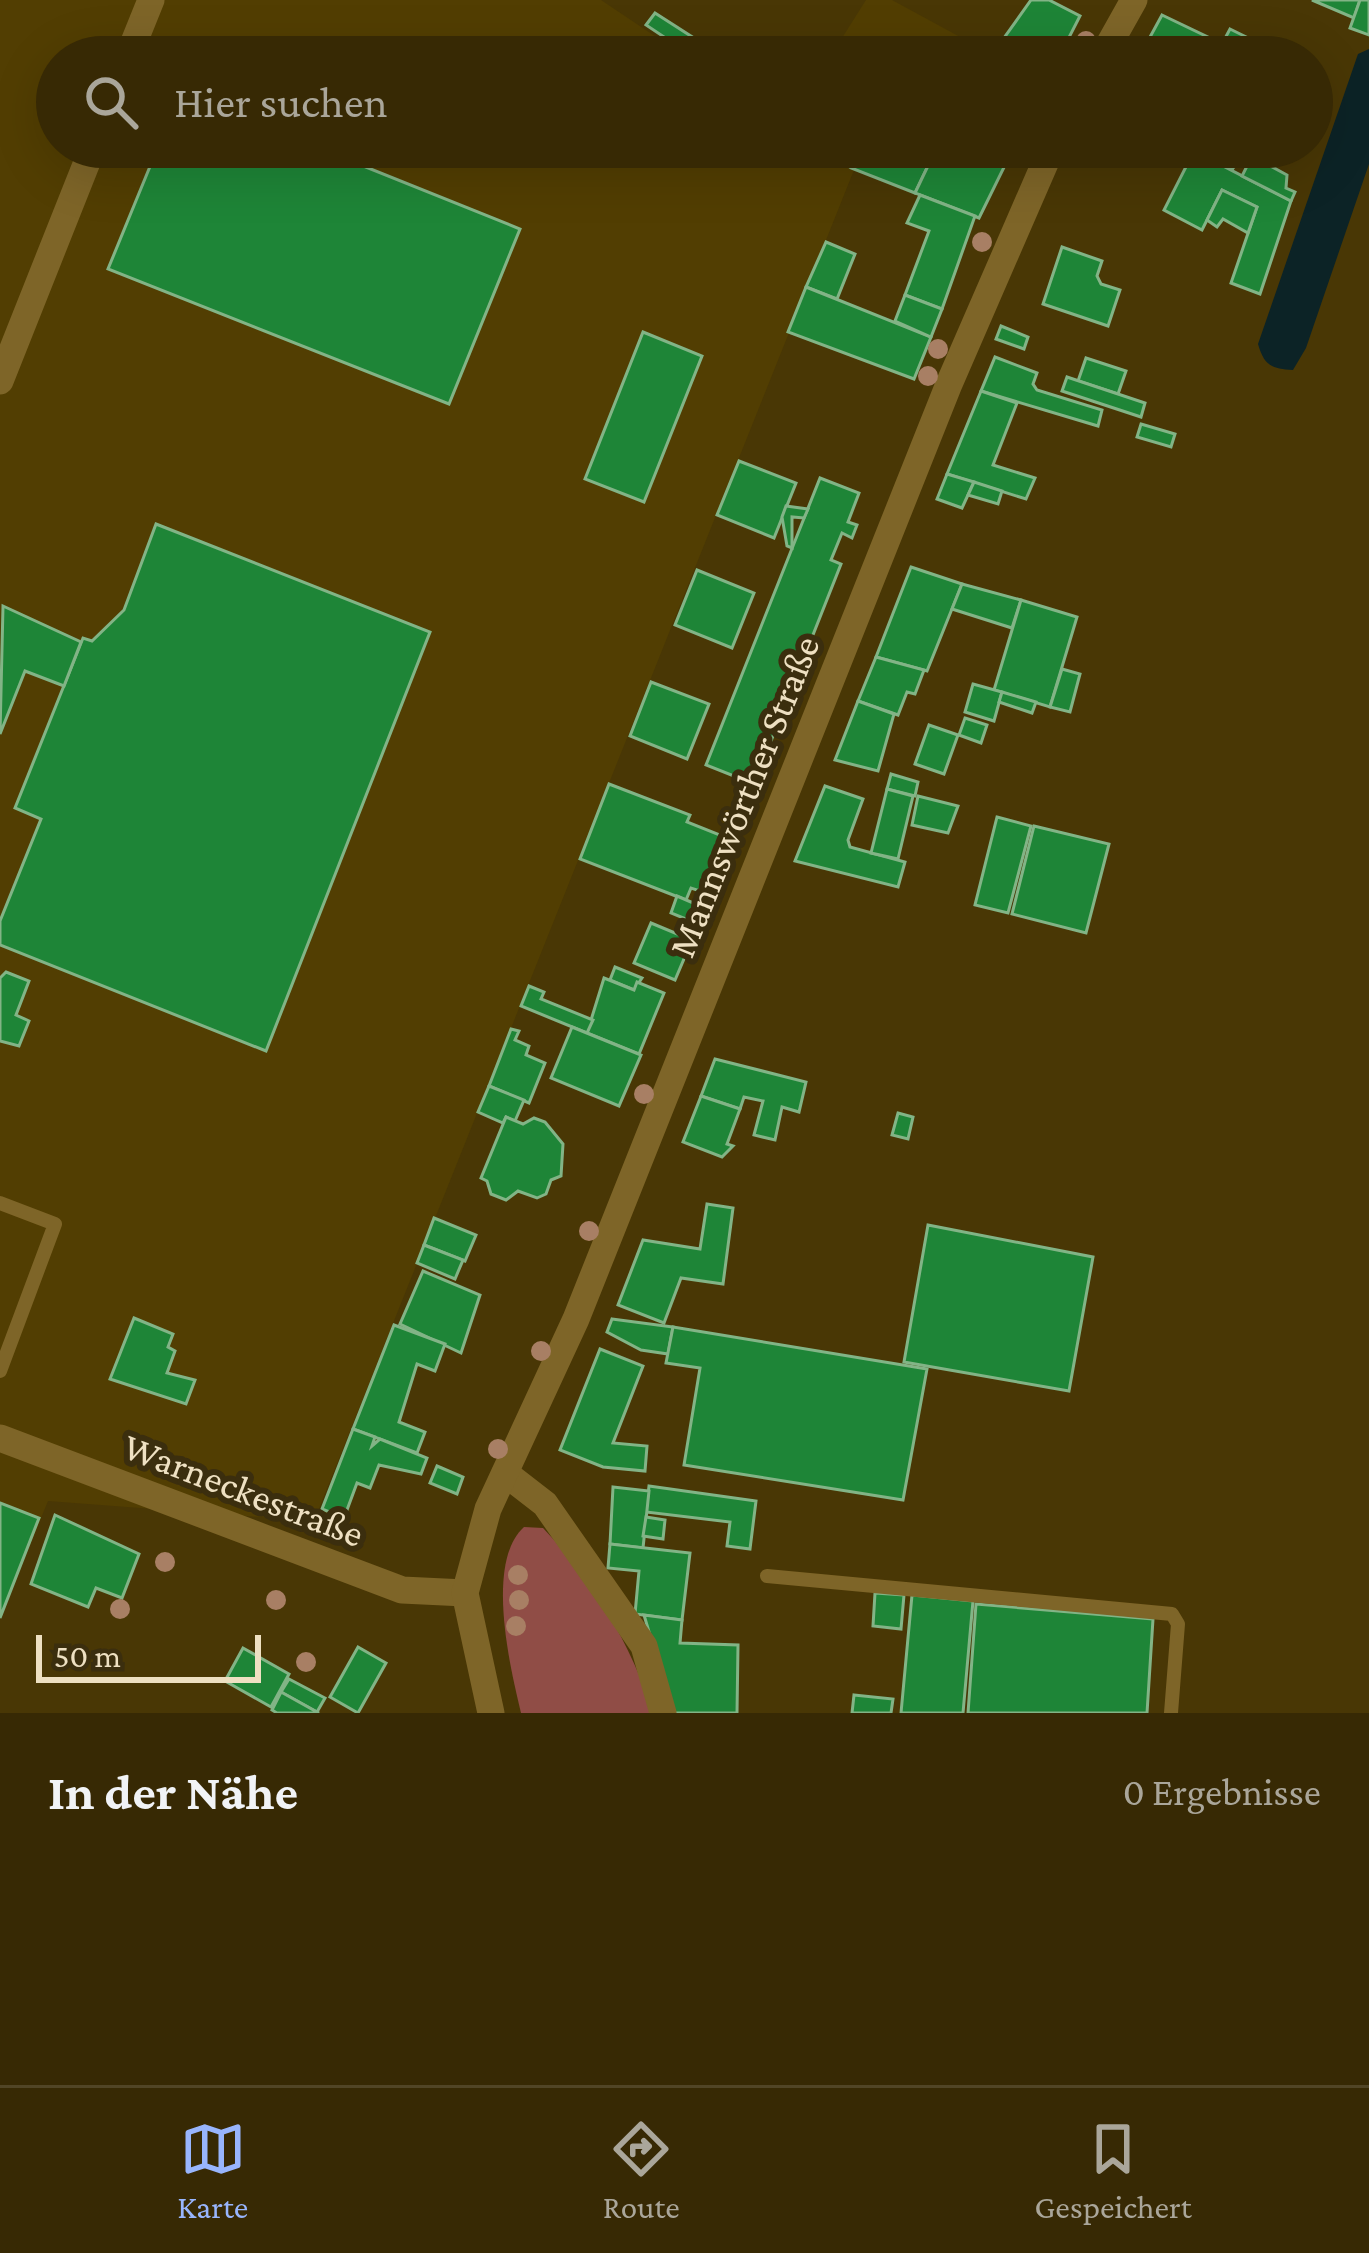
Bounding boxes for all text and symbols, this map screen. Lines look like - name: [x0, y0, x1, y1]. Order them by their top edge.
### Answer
- search box: [36, 36, 1333, 168]
- icon: search: [78, 69, 144, 135]
- text: Hier suchen: [174, 77, 388, 127]
- street label: Mannswörther Straße: [659, 629, 828, 963]
- street label: Warneckestraße: [118, 1424, 370, 1555]
- scale bar: [36, 1629, 261, 1682]
- text: 50 m: [54, 1637, 121, 1674]
- text: In der Nähe: [48, 1763, 298, 1820]
- text: 0 Ergebnisse: [1123, 1770, 1321, 1813]
- tab: Karte: [177, 2116, 248, 2225]
- tab: Route: [603, 2116, 680, 2225]
- tab: Gespeichert: [1034, 2116, 1192, 2225]

